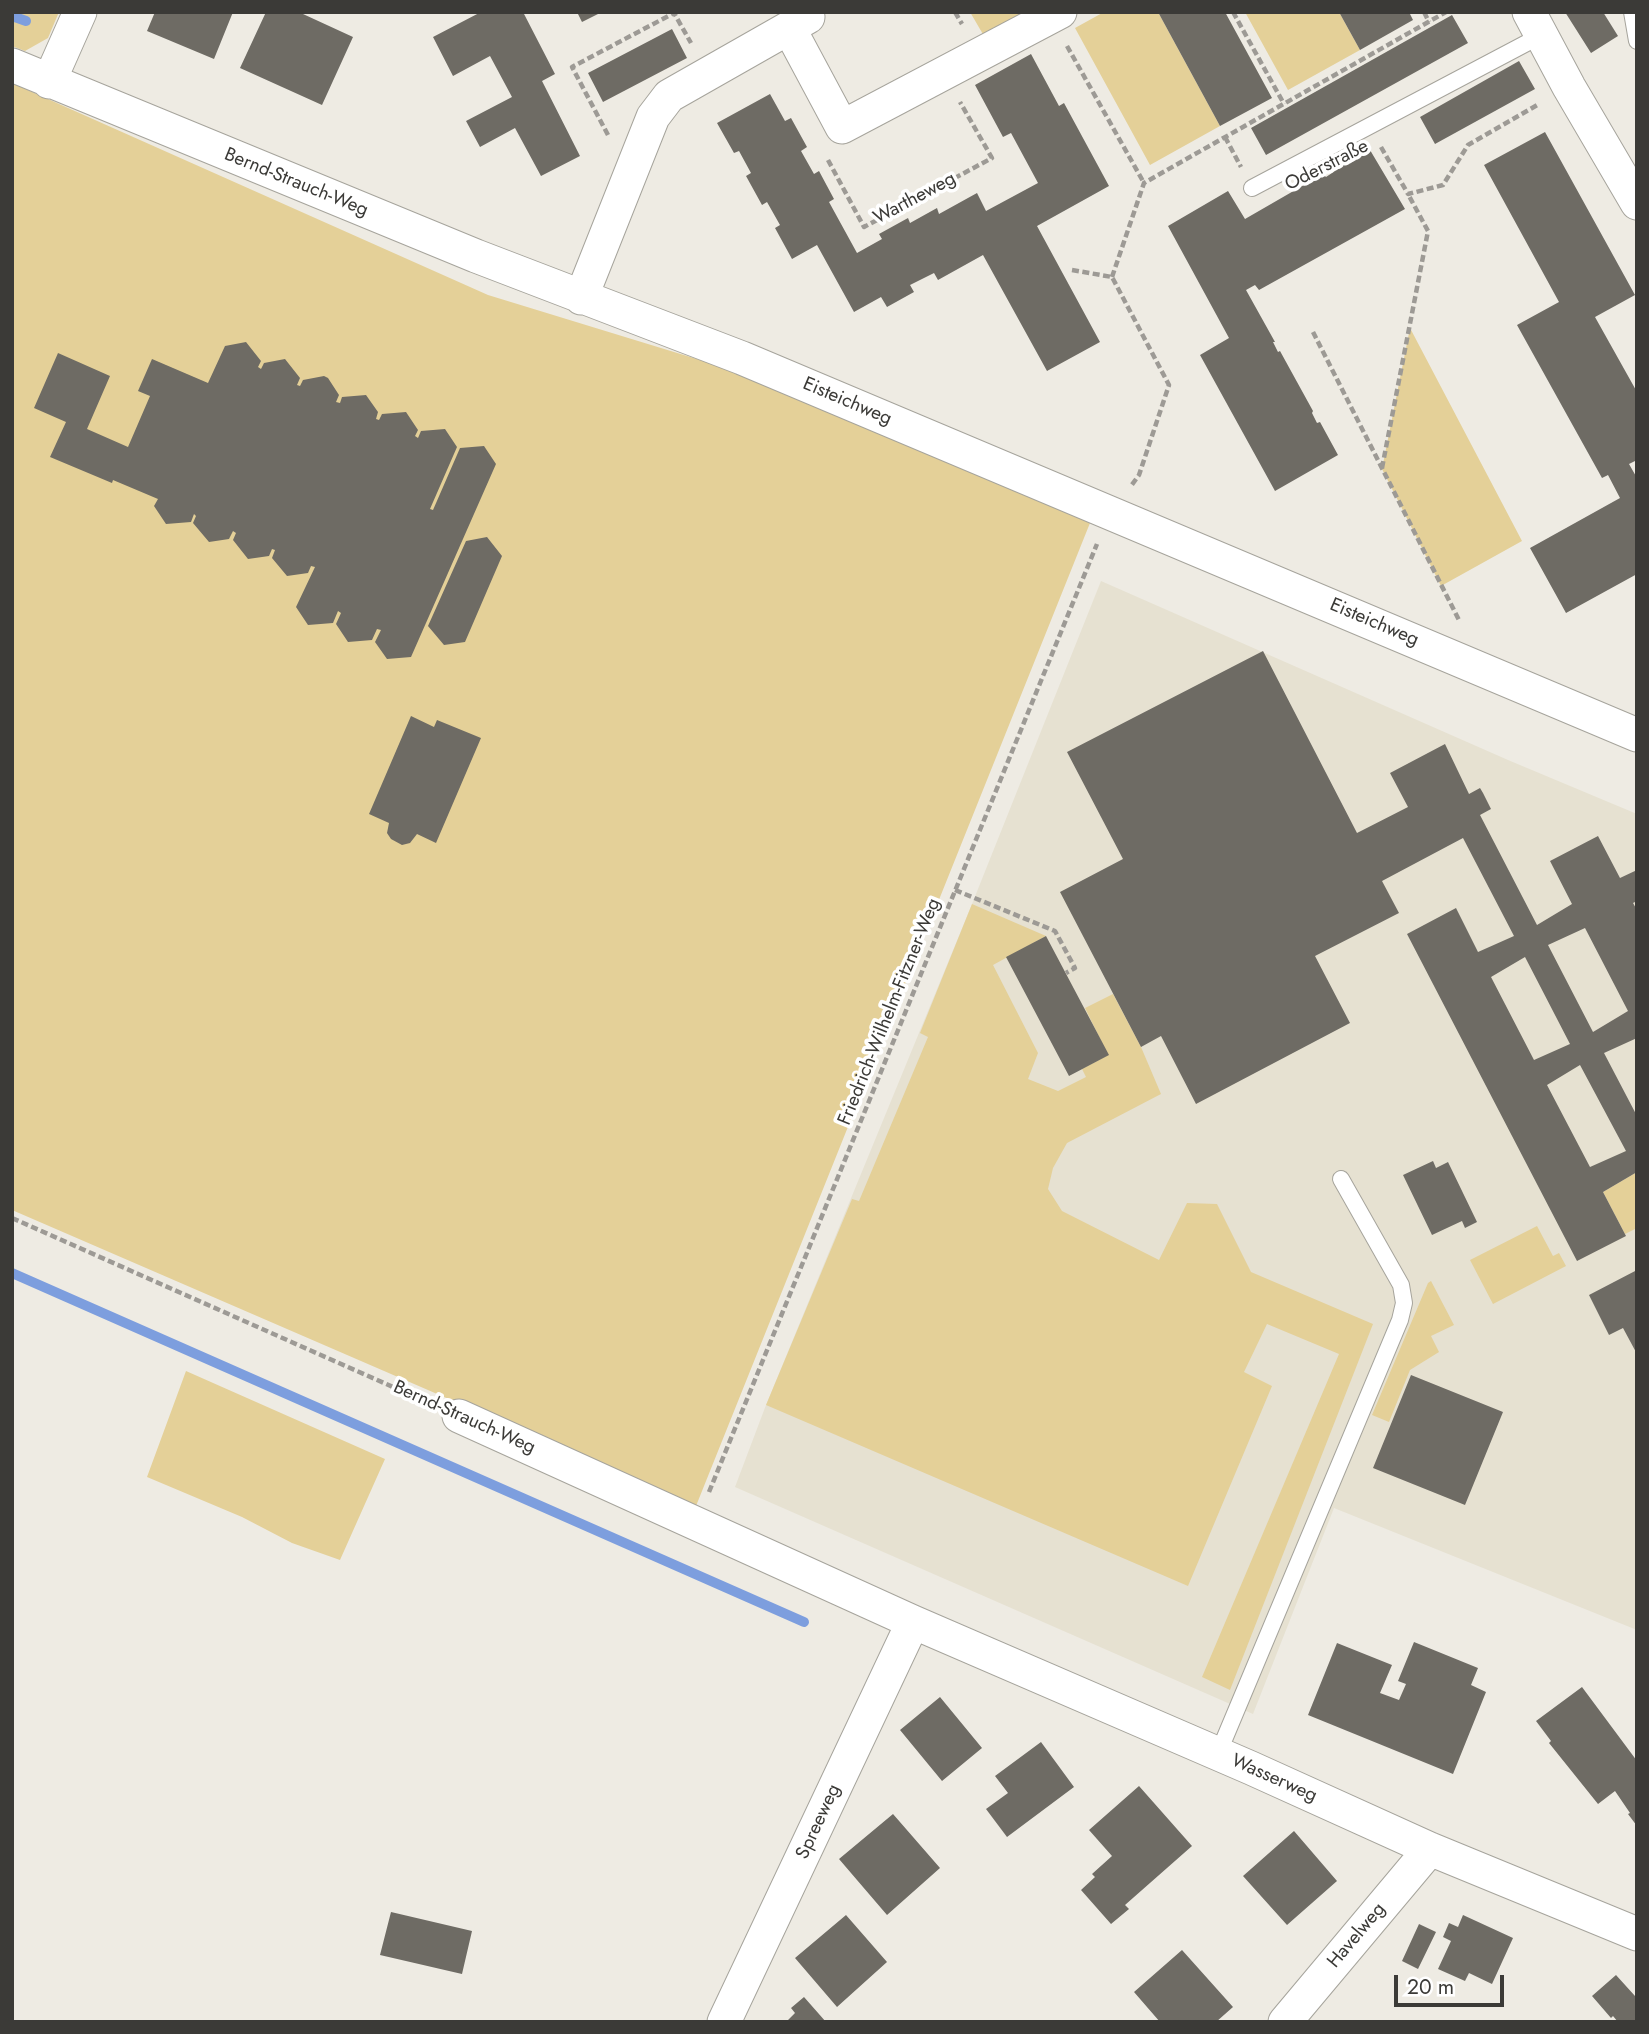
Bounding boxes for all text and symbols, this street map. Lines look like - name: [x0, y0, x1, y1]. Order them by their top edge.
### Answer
- street label: Oderstraße: [1281, 135, 1373, 197]
- street label: Bernd-Strauch-Weg: [221, 144, 371, 222]
- street label: Wartheweg: [870, 168, 960, 230]
- street label: Eisteichweg: [799, 373, 895, 431]
- street label: Eisteichweg: [1326, 594, 1422, 652]
- street label: Friedrich-Wilhelm-Fitzner-Weg: [834, 895, 946, 1129]
- street label: Bernd-Strauch-Weg: [389, 1376, 539, 1460]
- street label: Wasserweg: [1228, 1750, 1320, 1808]
- street label: Spreeweg: [792, 1781, 846, 1863]
- street label: Havelweg: [1323, 1899, 1391, 1973]
- scale bar: [1397, 1960, 1507, 2004]
- text: 20 m: [1407, 1972, 1454, 2002]

